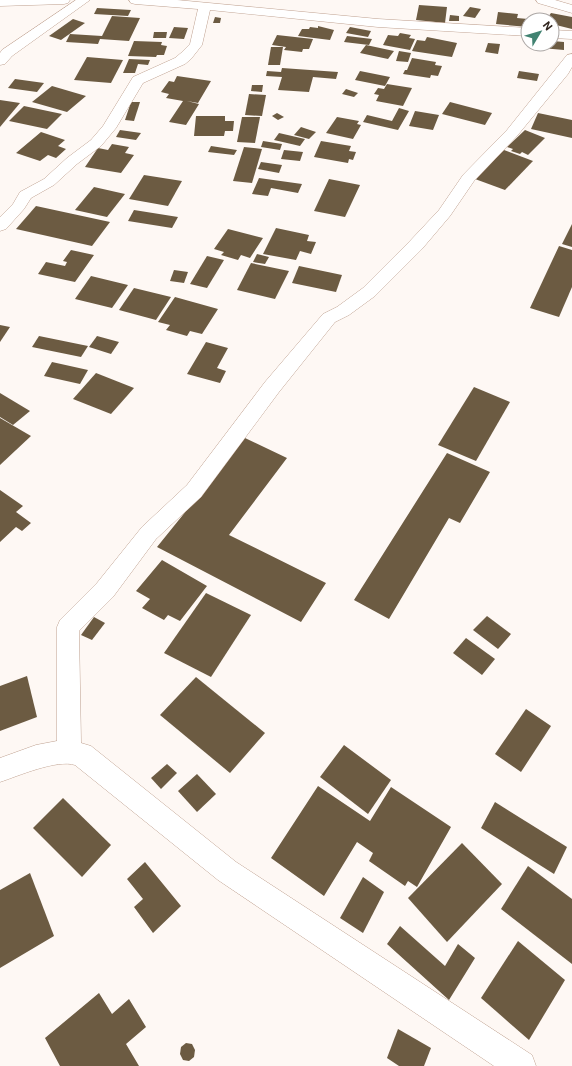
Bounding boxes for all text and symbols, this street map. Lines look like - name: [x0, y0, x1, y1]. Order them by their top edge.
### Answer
- north arrow: [520, 12, 560, 52]
- text: N: [540, 19, 555, 33]

